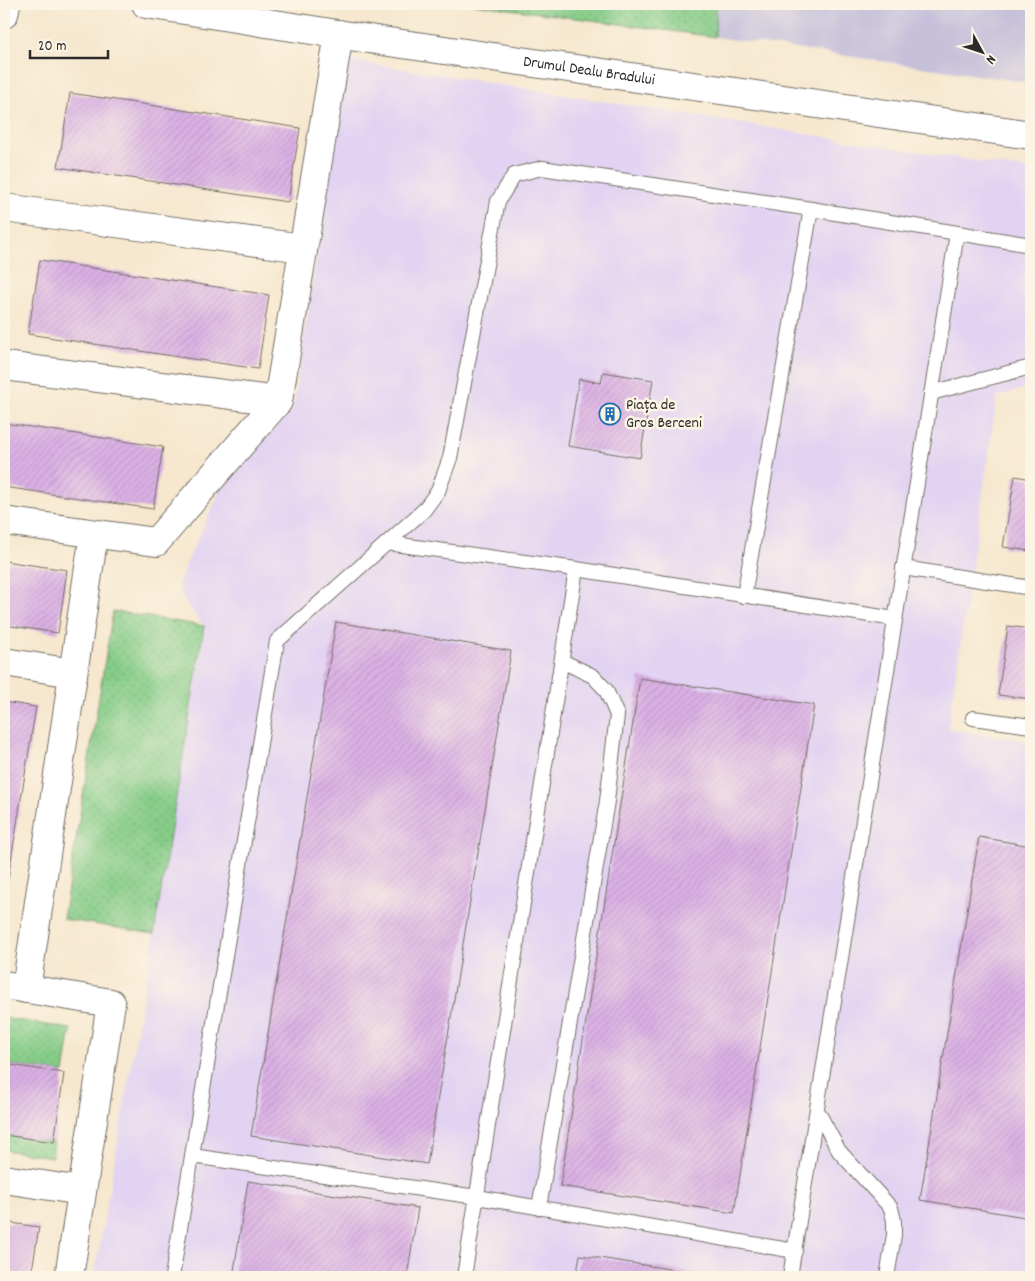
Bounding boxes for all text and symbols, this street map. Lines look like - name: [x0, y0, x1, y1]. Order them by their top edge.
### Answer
- scale bar: [30, 28, 108, 60]
- north arrow: [958, 28, 1008, 78]
- text: 20 m: [38, 36, 66, 58]
- street label: Drumul Dealu Bradului: [522, 50, 656, 92]
- text: N: [980, 50, 1000, 68]
- place label: Piața de Gros Berceni: [626, 394, 702, 435]
- building icon: Piața de Gros Berceni: [598, 402, 622, 426]

